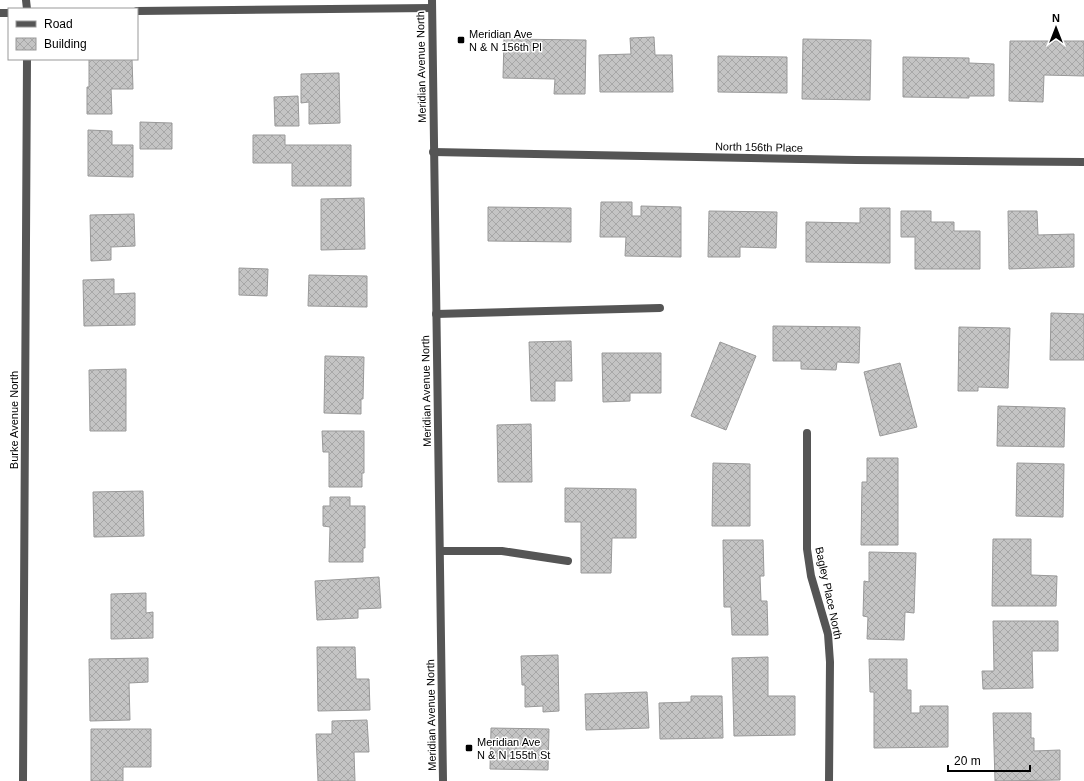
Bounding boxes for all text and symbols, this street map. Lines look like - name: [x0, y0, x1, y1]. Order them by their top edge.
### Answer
- legend: [8, 8, 138, 60]
- north arrow: [1036, 8, 1076, 48]
- street label: Meridian Avenue North: [414, 11, 428, 123]
- text: N: [1052, 12, 1060, 24]
- text: Road: [44, 17, 73, 31]
- place label: Meridian Ave N & N 156th Pl: [469, 28, 542, 53]
- marker: Meridian Ave N & N 156th Pl: [456, 35, 466, 45]
- text: Building: [44, 37, 87, 51]
- street label: North 156th Place: [715, 140, 803, 154]
- street label: Meridian Avenue North: [419, 335, 433, 447]
- street label: Burke Avenue North: [8, 371, 20, 469]
- street label: Bagley Place North: [813, 546, 845, 640]
- street label: Meridian Avenue North: [424, 659, 438, 771]
- place label: Meridian Ave N & N 155th St: [477, 736, 550, 761]
- marker: Meridian Ave N & N 155th St: [464, 743, 474, 753]
- scale bar: [948, 747, 1030, 773]
- text: 20 m: [954, 754, 981, 768]

